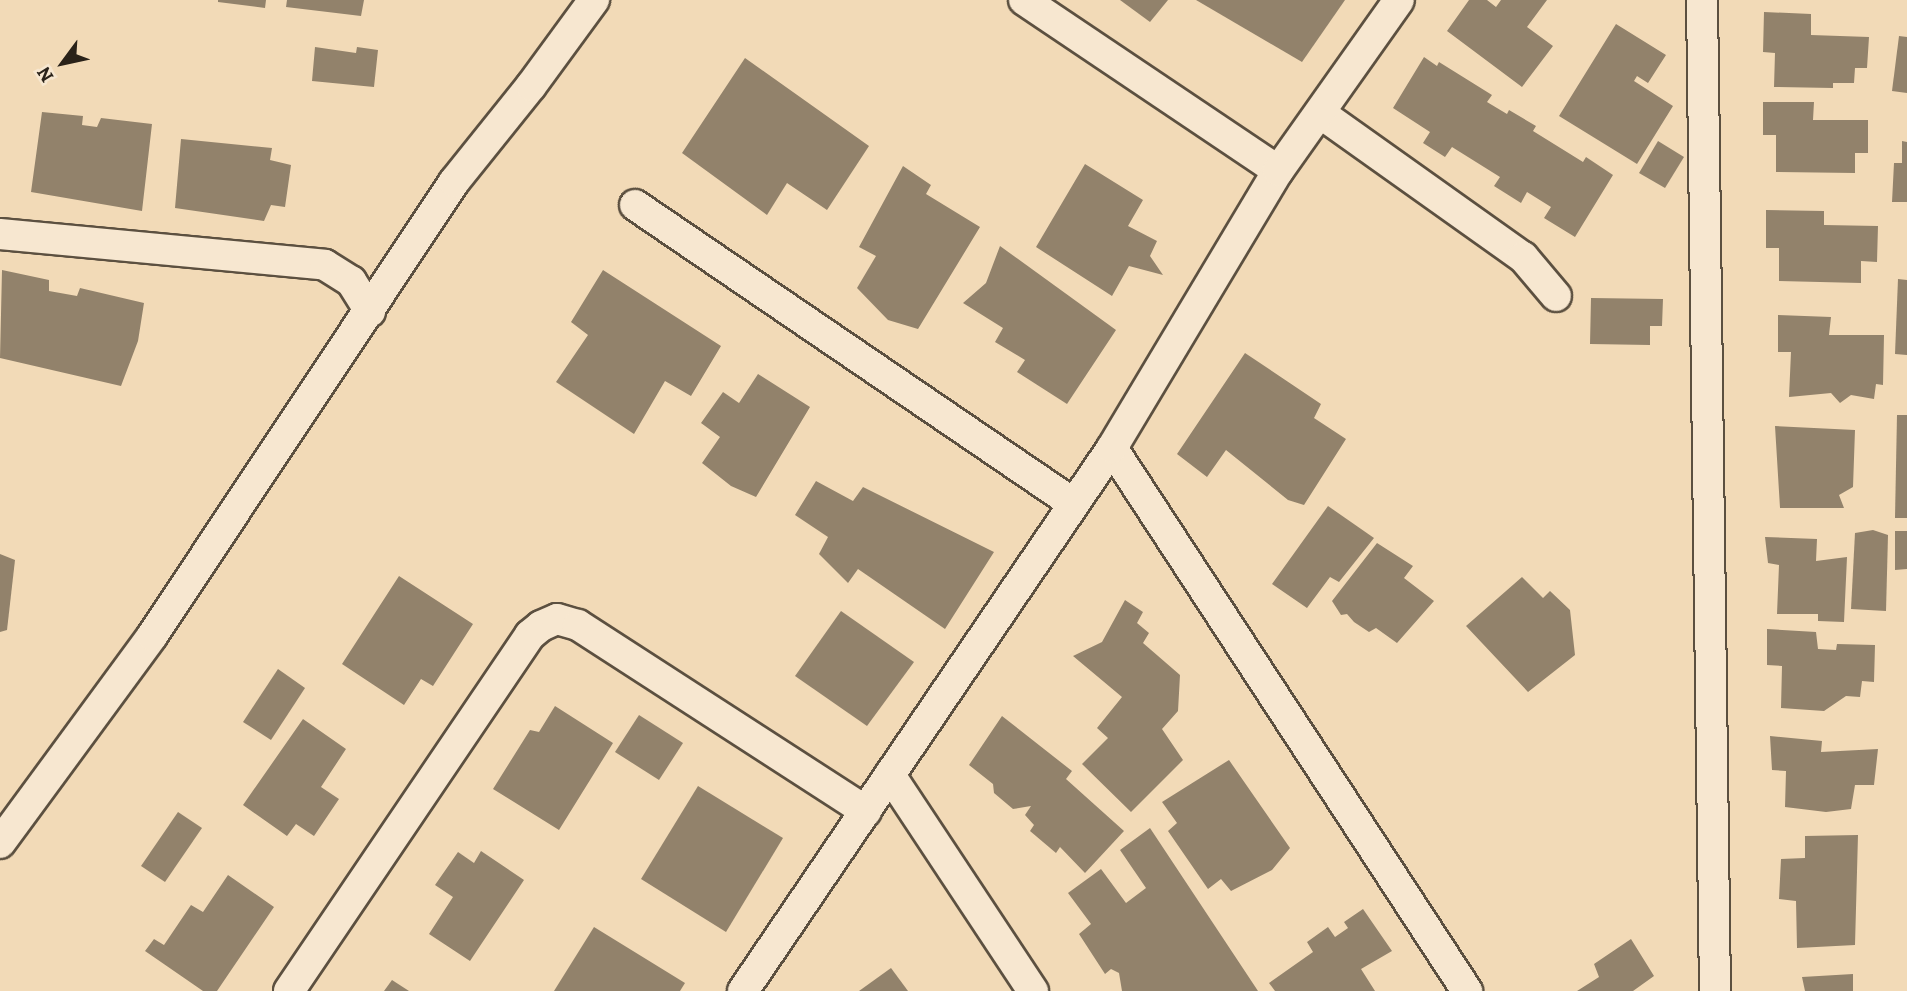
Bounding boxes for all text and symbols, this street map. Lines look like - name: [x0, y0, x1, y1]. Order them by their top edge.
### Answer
- north arrow: [28, 28, 98, 98]
- text: N: [31, 62, 60, 87]

